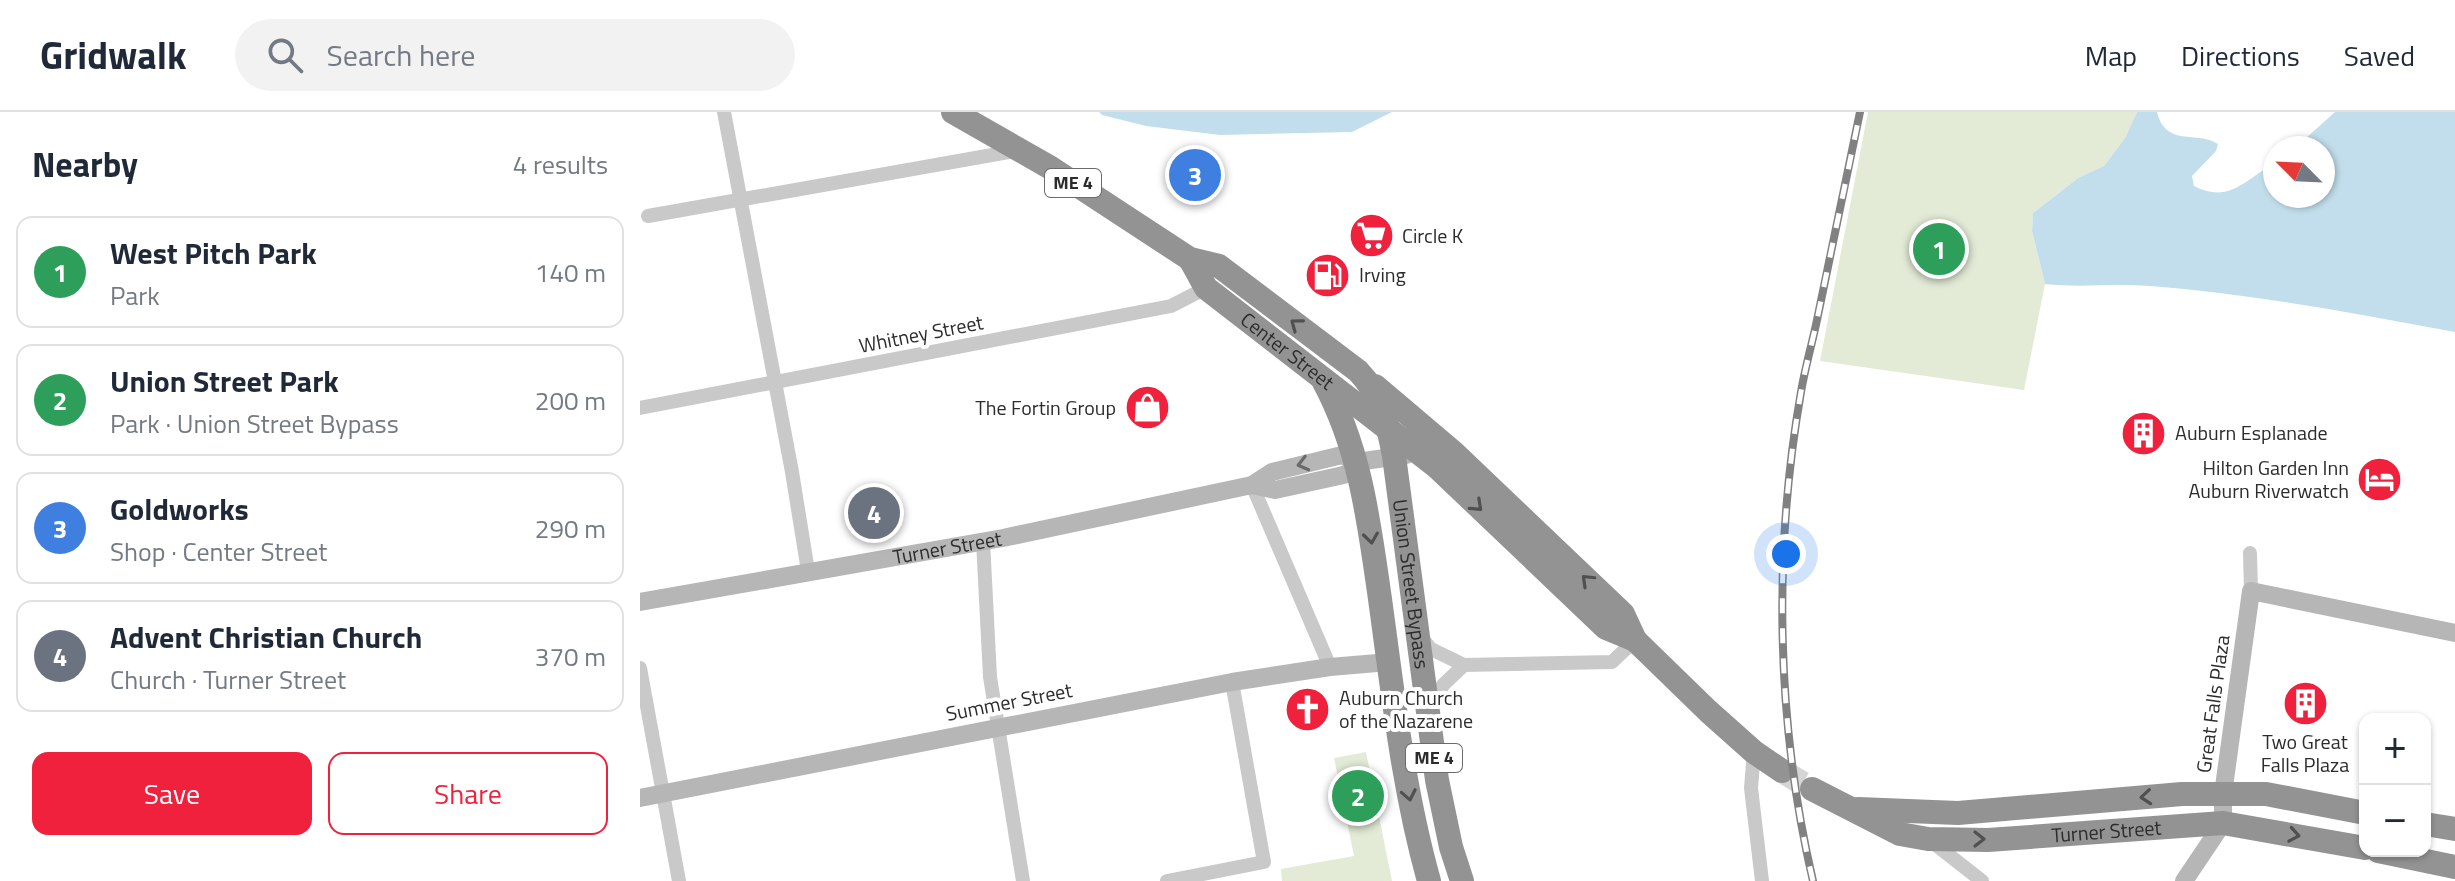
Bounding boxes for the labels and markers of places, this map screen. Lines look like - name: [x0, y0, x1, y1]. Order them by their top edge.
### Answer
- pin: 3: [1169, 145, 1221, 205]
- supermarket icon: Circle K: [1347, 212, 1395, 260]
- pin: 1: [1913, 219, 1965, 279]
- place label: Circle K: [1402, 220, 1464, 251]
- fuel station icon: Irving: [1304, 251, 1352, 299]
- place label: Irving: [1359, 259, 1406, 290]
- shop icon: The Fortin Group: [1123, 384, 1171, 432]
- place label: The Fortin Group: [975, 392, 1116, 423]
- building icon: Auburn Esplanade: [2120, 409, 2168, 457]
- place label: Auburn Esplanade: [2175, 417, 2328, 448]
- place label: Hilton Garden Inn Auburn Riverwatch: [2188, 452, 2349, 506]
- hotel icon: Hilton Garden Inn Auburn Riverwatch: [2356, 455, 2404, 503]
- pin: 4: [848, 483, 900, 543]
- building icon: Two Great Falls Plaza: [2281, 679, 2329, 727]
- place label: Auburn Church of the Nazarene: [1339, 682, 1473, 736]
- church icon: Auburn Church of the Nazarene: [1284, 685, 1332, 733]
- place label: Two Great Falls Plaza: [2261, 726, 2349, 780]
- pin: 2: [1332, 766, 1384, 826]

